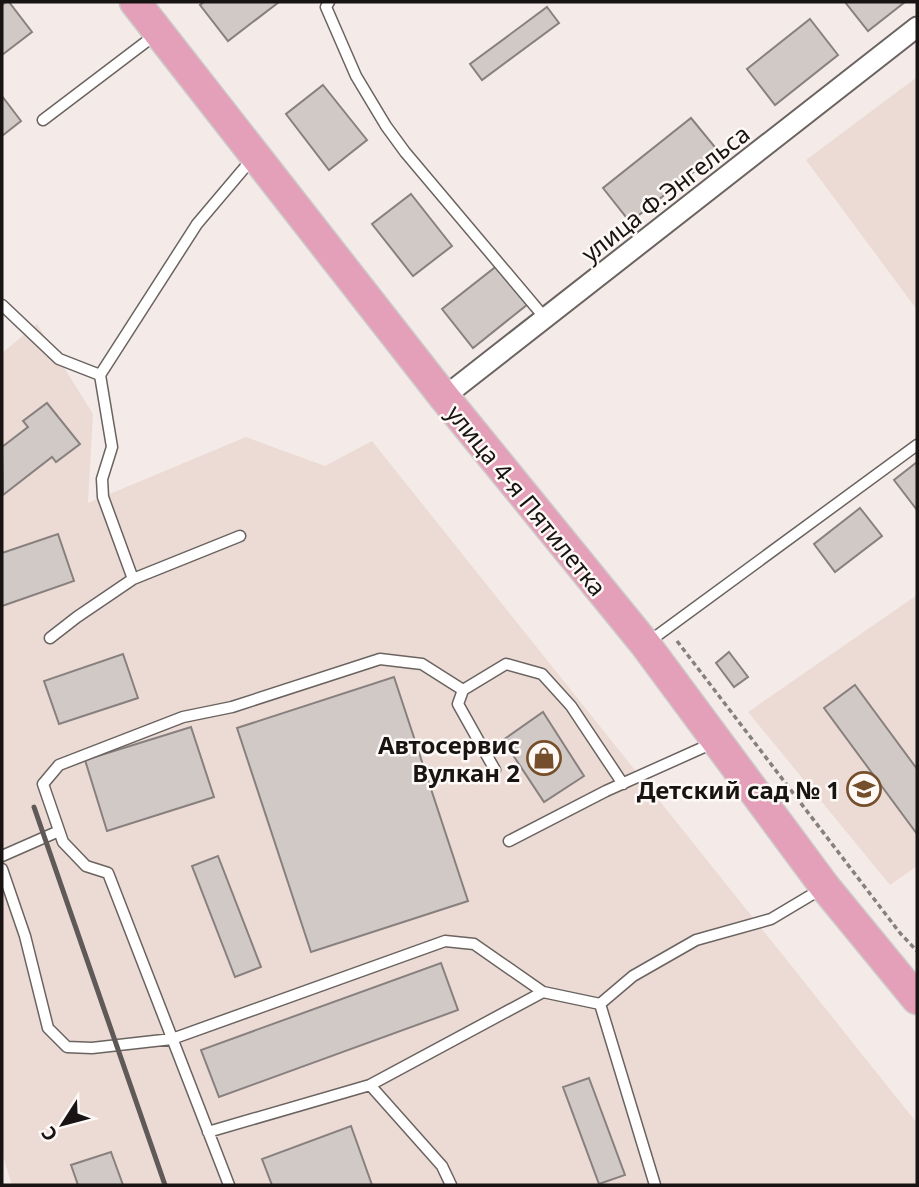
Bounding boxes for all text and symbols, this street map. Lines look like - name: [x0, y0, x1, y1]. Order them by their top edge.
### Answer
- street label: улица Ф.Энгельса: [574, 117, 756, 269]
- street label: улица 4-я Пятилетка: [440, 397, 614, 603]
- place label: Автосервис Вулкан 2: [378, 728, 520, 789]
- shop icon: Автосервис Вулкан 2: [525, 739, 563, 777]
- school or university icon: Детский сад № 1: [845, 770, 883, 808]
- place label: Детский сад № 1: [637, 773, 840, 806]
- north arrow: [28, 1089, 98, 1159]
- text: С: [35, 1121, 63, 1147]

